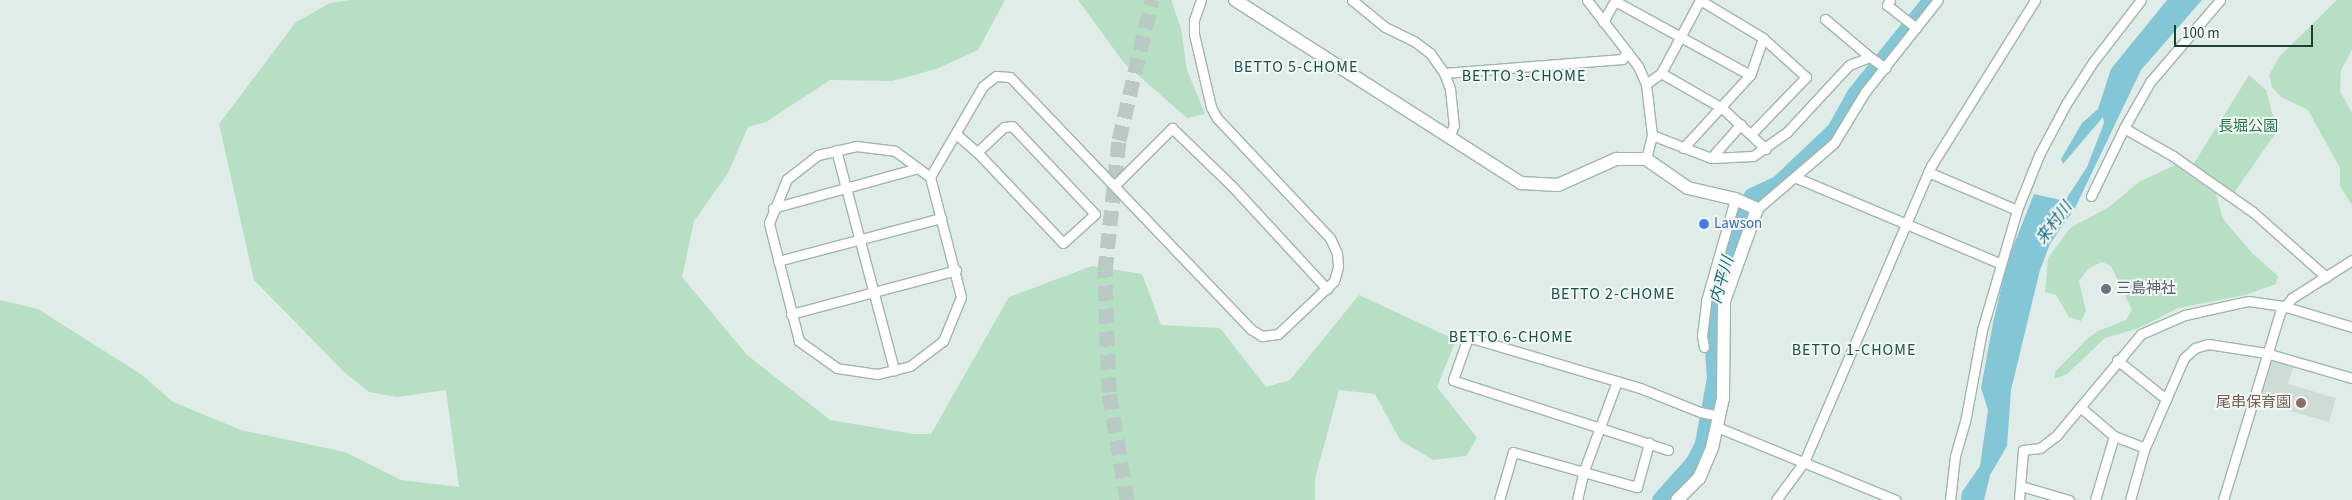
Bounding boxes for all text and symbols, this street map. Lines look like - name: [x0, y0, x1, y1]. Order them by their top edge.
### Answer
- scale bar: [2177, 15, 2316, 47]
- text: 100 m: [2182, 23, 2220, 44]
- district label: BETTO 5-CHOME: [1232, 57, 1360, 77]
- district label: BETTO 3-CHOME: [1460, 66, 1588, 86]
- park label: 長堀公園: [2218, 118, 2278, 136]
- water label: 来村川: [2032, 198, 2076, 248]
- place label: Lawson: [1714, 215, 1762, 233]
- marker: Lawson: [1698, 218, 1710, 230]
- water label: 内平川: [1706, 254, 1738, 306]
- place label: 三島神社: [2116, 280, 2176, 298]
- marker: 三島神社: [2100, 283, 2112, 295]
- district label: BETTO 2-CHOME: [1549, 284, 1677, 304]
- district label: BETTO 6-CHOME: [1447, 327, 1575, 347]
- district label: BETTO 1-CHOME: [1790, 340, 1918, 360]
- place label: 尾串保育園: [2216, 394, 2291, 412]
- marker: 尾串保育園: [2295, 397, 2307, 409]

